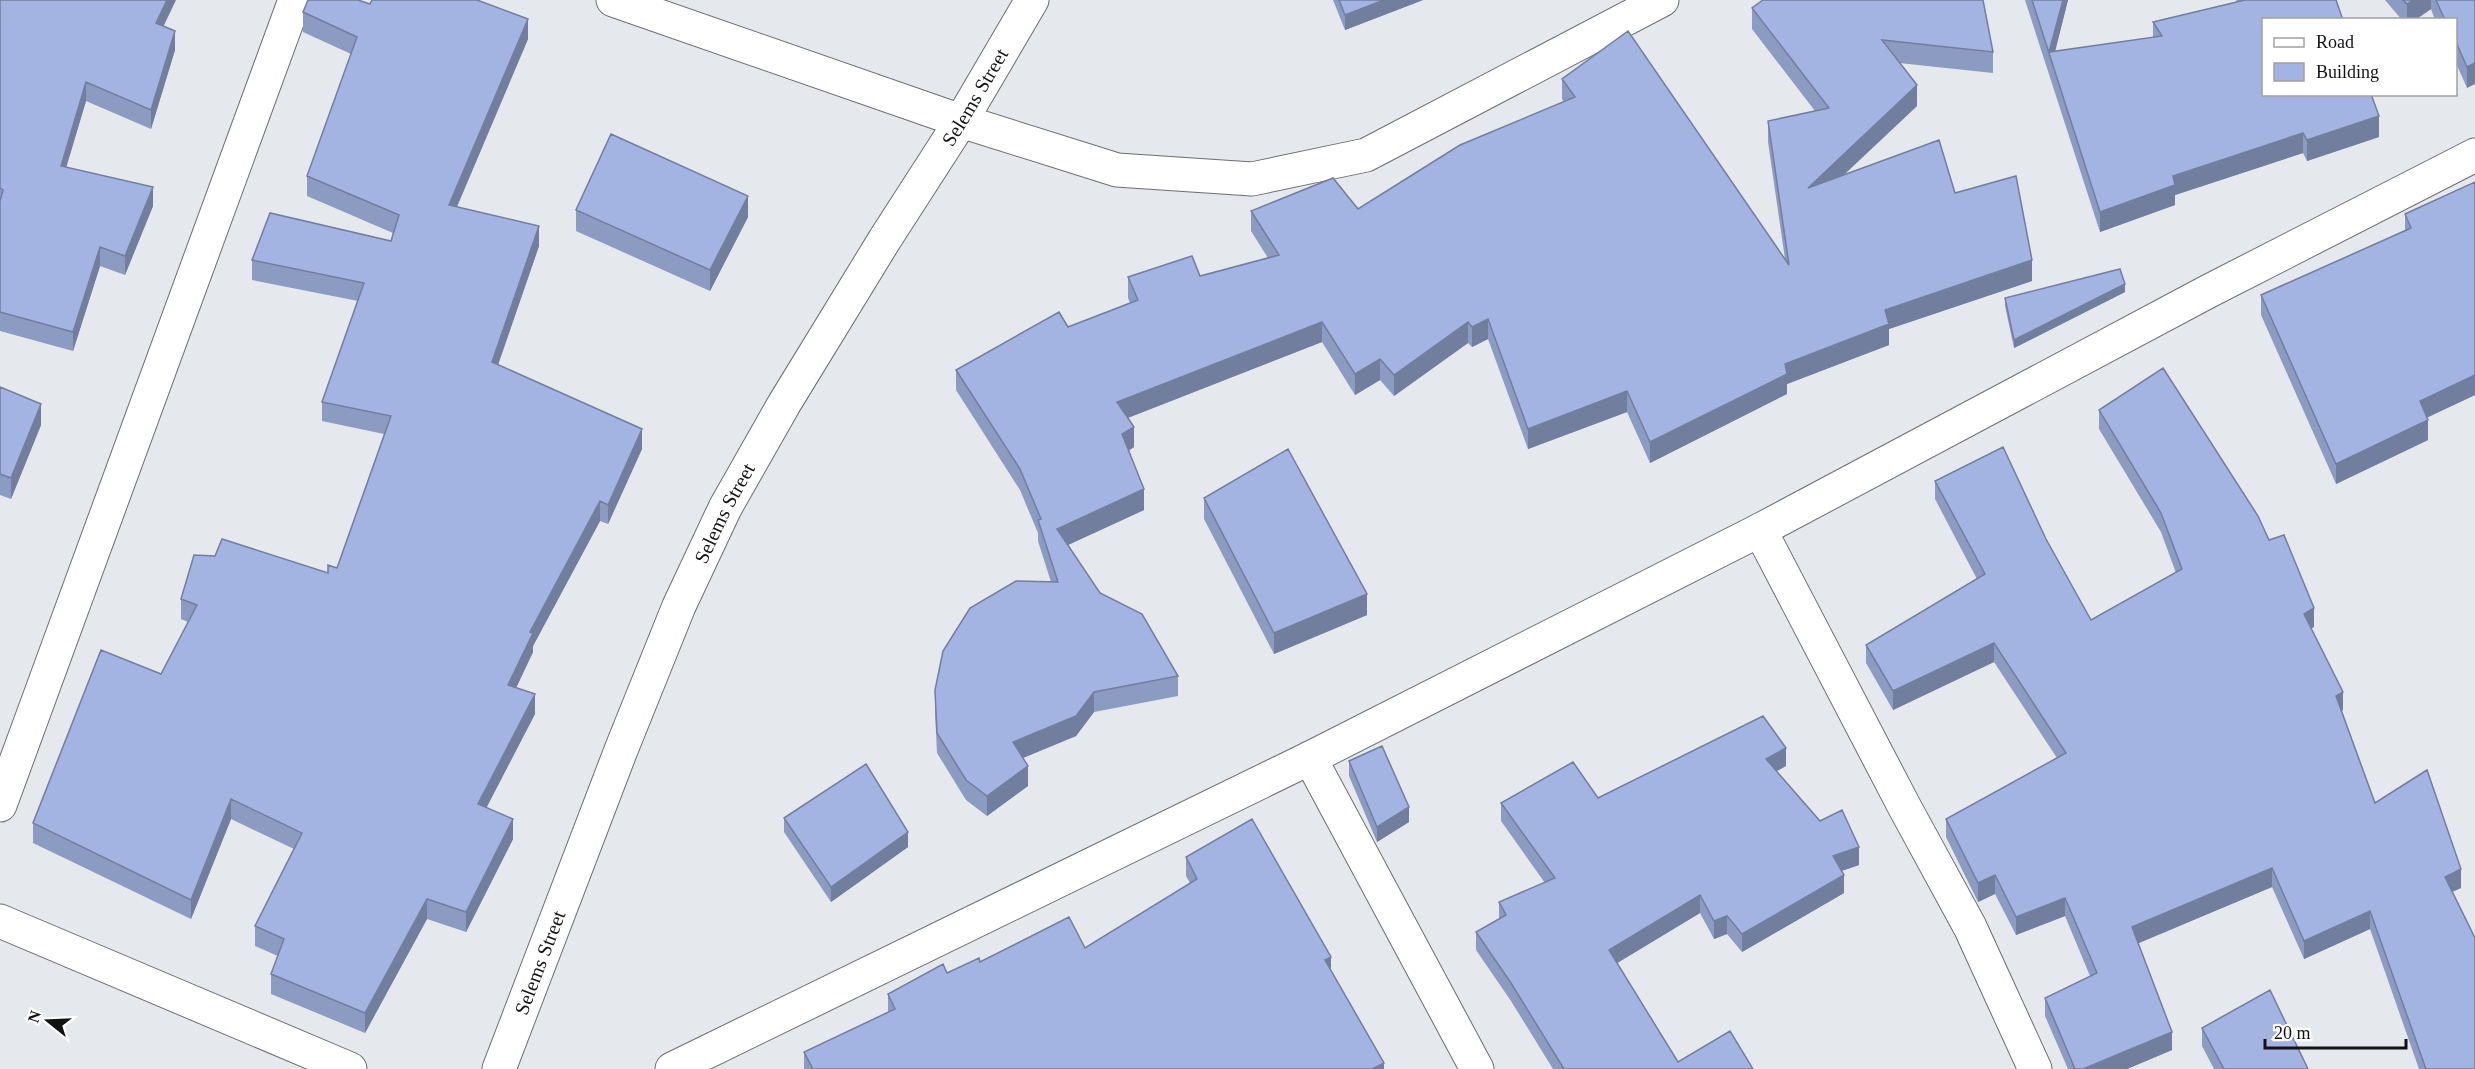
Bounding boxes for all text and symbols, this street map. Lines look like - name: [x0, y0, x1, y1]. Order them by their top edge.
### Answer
- legend: [2262, 18, 2457, 96]
- text: Road: [2316, 32, 2354, 52]
- street label: Selems Street: [937, 44, 1012, 150]
- text: Building: [2316, 62, 2379, 82]
- street label: Selems Street: [690, 459, 759, 567]
- street label: Selems Street: [510, 907, 570, 1018]
- north arrow: [18, 991, 78, 1051]
- text: N: [24, 1008, 44, 1025]
- scale bar: [2265, 1012, 2406, 1050]
- text: 20 m: [2274, 1023, 2311, 1043]

